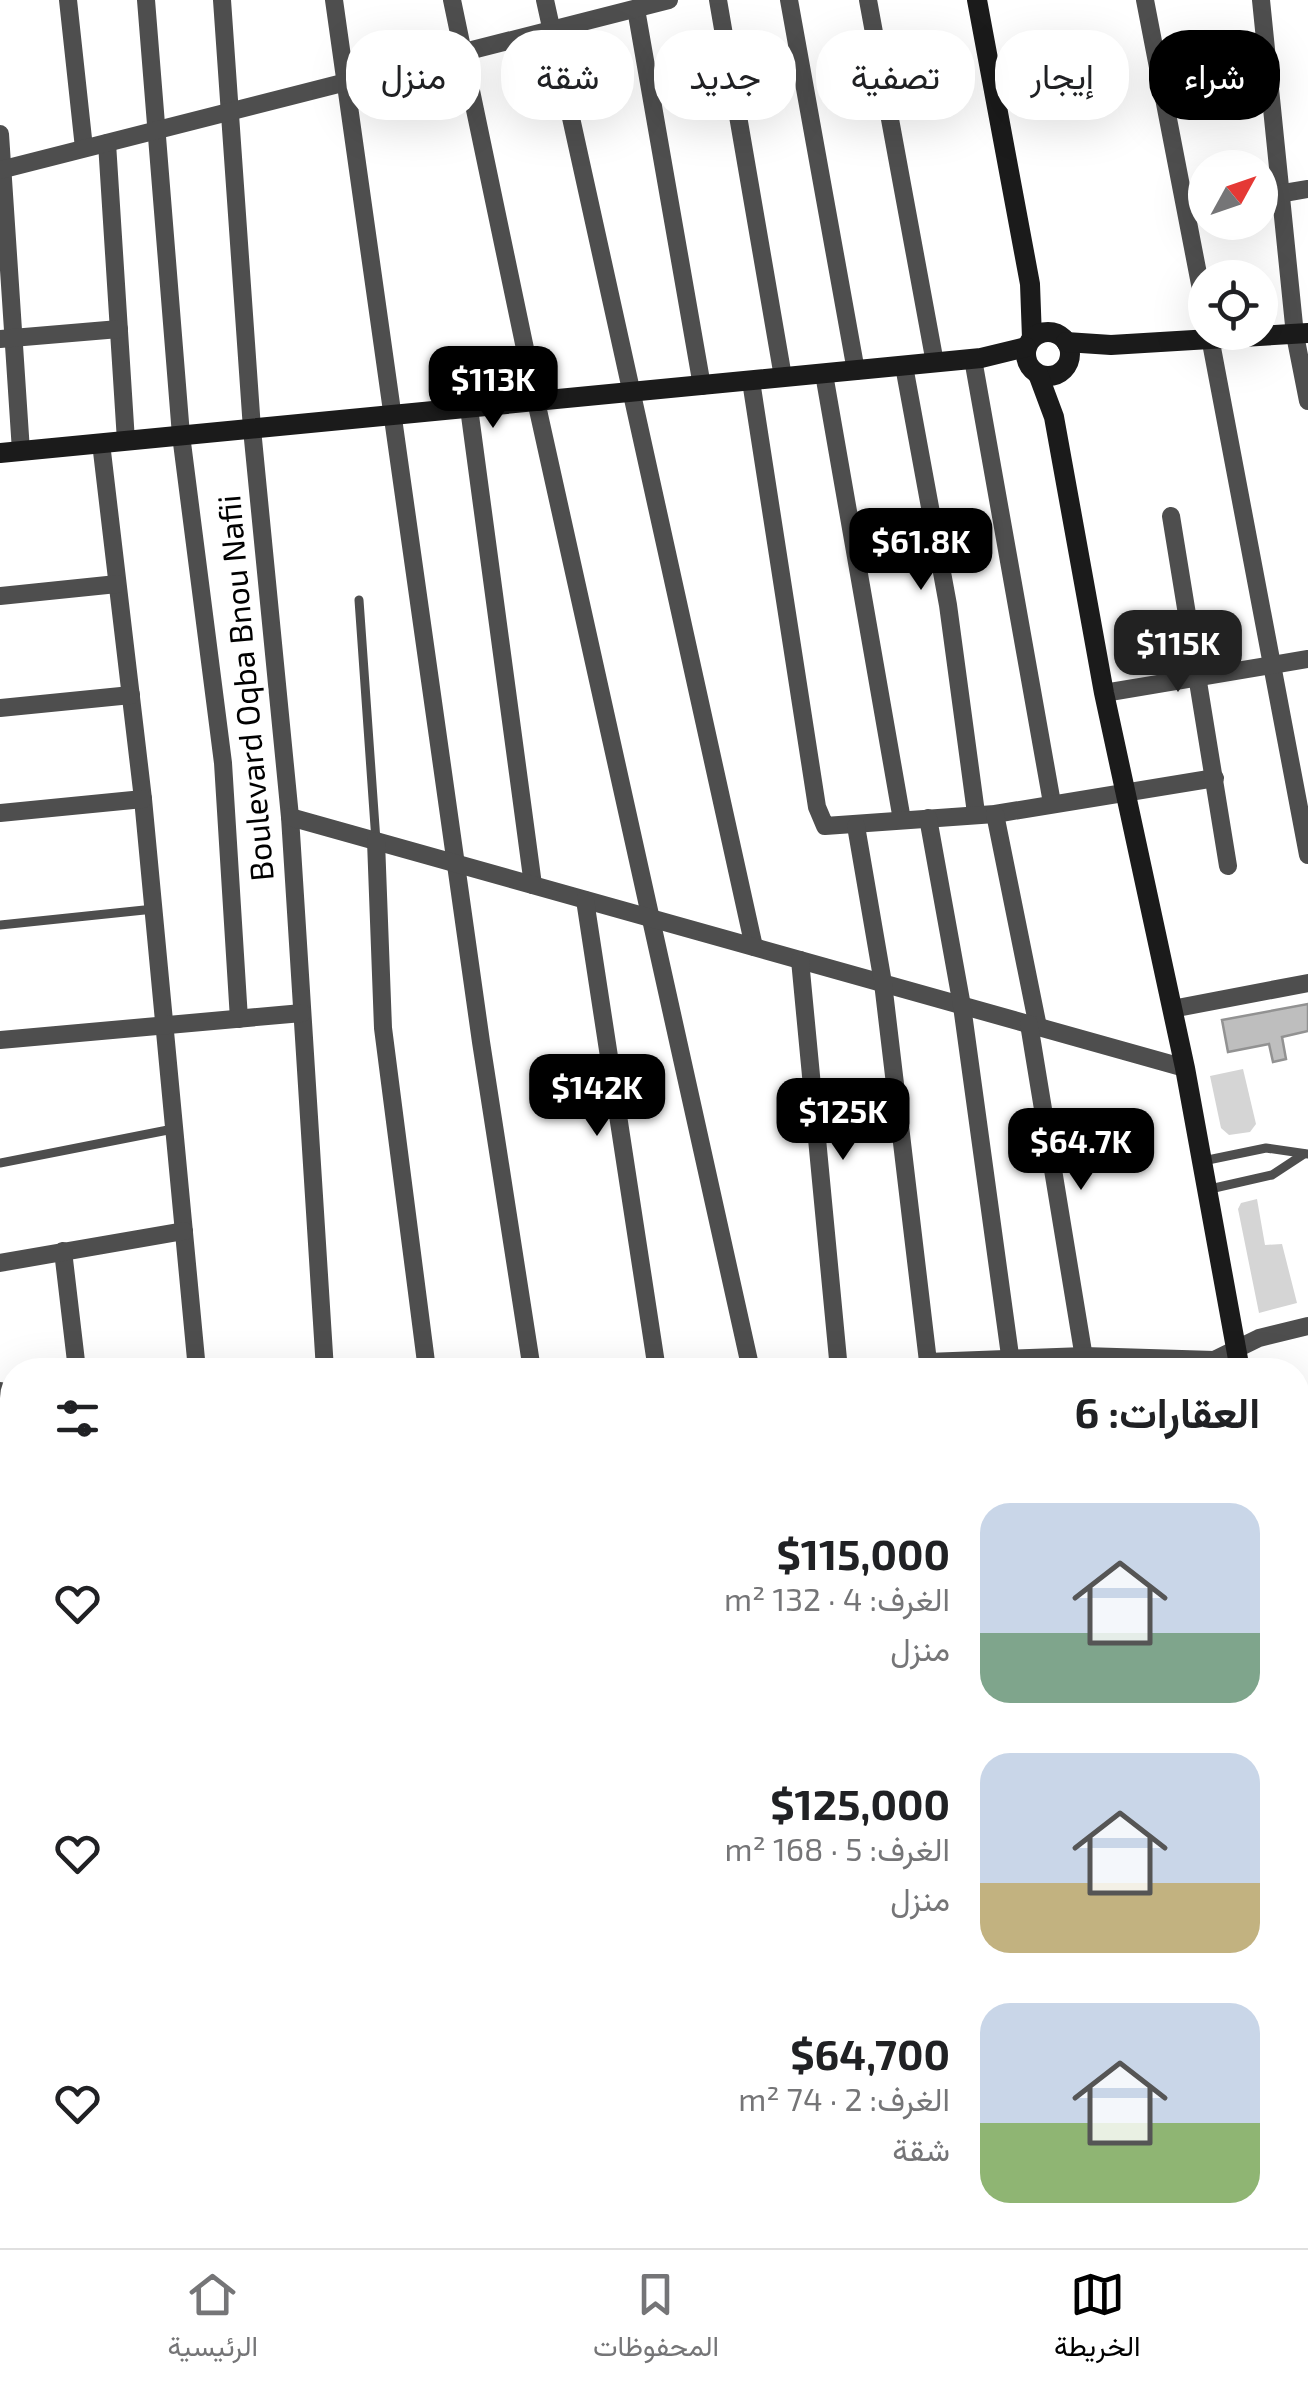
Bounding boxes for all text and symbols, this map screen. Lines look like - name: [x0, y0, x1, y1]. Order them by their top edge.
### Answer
- chip: منزل: [346, 30, 481, 120]
- chip: شقة: [501, 30, 634, 120]
- chip: جديد: [654, 30, 796, 120]
- chip: تصفية: [816, 30, 975, 120]
- chip: إيجار: [995, 30, 1129, 120]
- chip: شراء: [1149, 30, 1280, 120]
- north arrow: [1188, 150, 1278, 240]
- map controls: [1188, 150, 1278, 350]
- button: locate: [1188, 260, 1278, 350]
- pin: $113K: [423, 346, 563, 431]
- text: $113K: [451, 359, 535, 397]
- street label: Boulevard Oqba Bnou Nafii: [208, 494, 280, 883]
- pin: $61.8K: [840, 508, 1002, 593]
- text: $61.8K: [871, 521, 971, 559]
- pin: $115K: [1108, 610, 1248, 695]
- text: $115K: [1136, 623, 1220, 661]
- pin: $142K: [527, 1054, 667, 1139]
- text: $142K: [551, 1067, 643, 1105]
- pin: $125K: [773, 1078, 913, 1163]
- text: $125K: [799, 1091, 887, 1129]
- pin: $64.7K: [1000, 1108, 1162, 1193]
- text: $64.7K: [1030, 1121, 1132, 1159]
- text: العقارات: 6: [1075, 1386, 1260, 1436]
- icon: filters: [50, 1391, 105, 1446]
- text: $115,000: [776, 1528, 950, 1578]
- icon: home: [1060, 1543, 1180, 1663]
- icon: heart: [50, 1576, 105, 1631]
- text: الغرف: 4 · 132 m²: [724, 1579, 950, 1617]
- text: منزل: [890, 1629, 950, 1667]
- text: $125,000: [770, 1778, 950, 1828]
- icon: home: [1060, 1793, 1180, 1913]
- icon: heart: [50, 1826, 105, 1881]
- text: الغرف: 5 · 168 m²: [725, 1829, 950, 1867]
- text: منزل: [890, 1879, 950, 1917]
- text: $64,700: [790, 2028, 950, 2078]
- icon: home: [1060, 2043, 1180, 2163]
- icon: heart: [50, 2076, 105, 2131]
- text: الغرف: 2 · 74 m²: [738, 2079, 950, 2117]
- text: شقة: [892, 2129, 950, 2167]
- tab: الرئيسية: [167, 2267, 258, 2371]
- tab: المحفوظات: [593, 2267, 719, 2371]
- tab: الخريطة: [1054, 2267, 1141, 2371]

